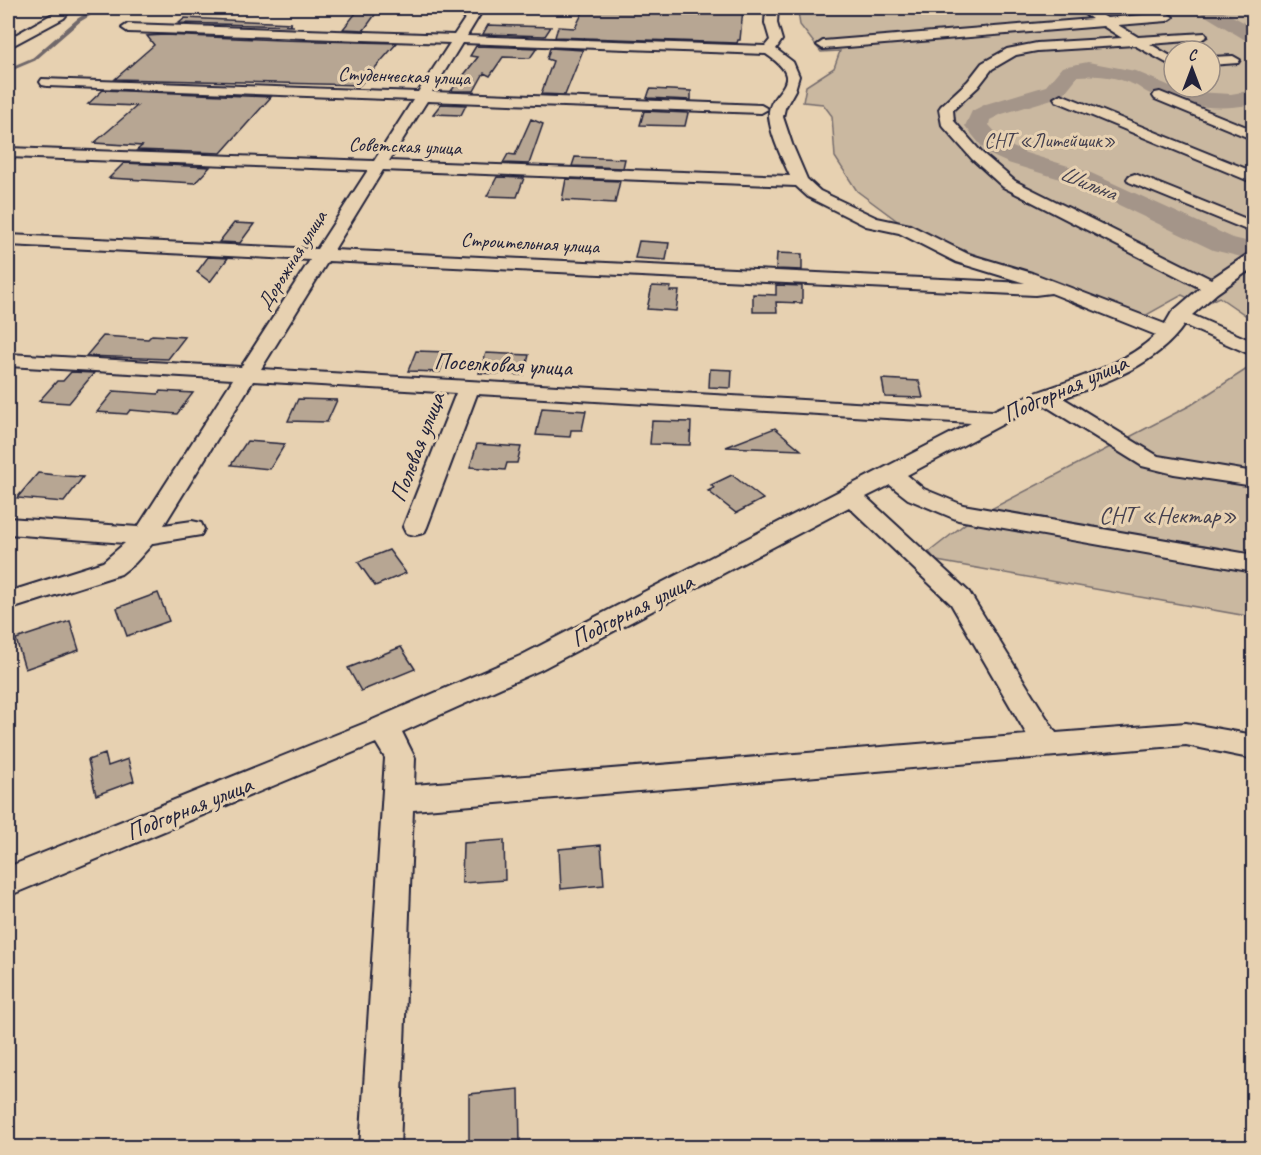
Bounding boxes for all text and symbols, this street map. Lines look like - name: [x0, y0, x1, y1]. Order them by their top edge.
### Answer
- north arrow: [1162, 39, 1222, 99]
- text: С: [1188, 45, 1198, 65]
- street label: Студенческая улица: [338, 61, 472, 91]
- park label: СНТ «Литейщик»: [984, 128, 1116, 153]
- street label: Советская улица: [348, 132, 463, 161]
- water label: Шильна: [1056, 159, 1122, 208]
- street label: Дорожная улица: [252, 205, 333, 314]
- street label: Строительная улица: [460, 227, 602, 259]
- street label: Поселковая улица: [433, 345, 574, 383]
- street label: Подгорная улица: [998, 347, 1133, 429]
- street label: Полевая улица: [382, 387, 452, 506]
- park label: СНТ «Нектар»: [1099, 500, 1237, 530]
- street label: Подгорная улица: [566, 566, 700, 654]
- street label: Подгорная улица: [122, 769, 258, 847]

